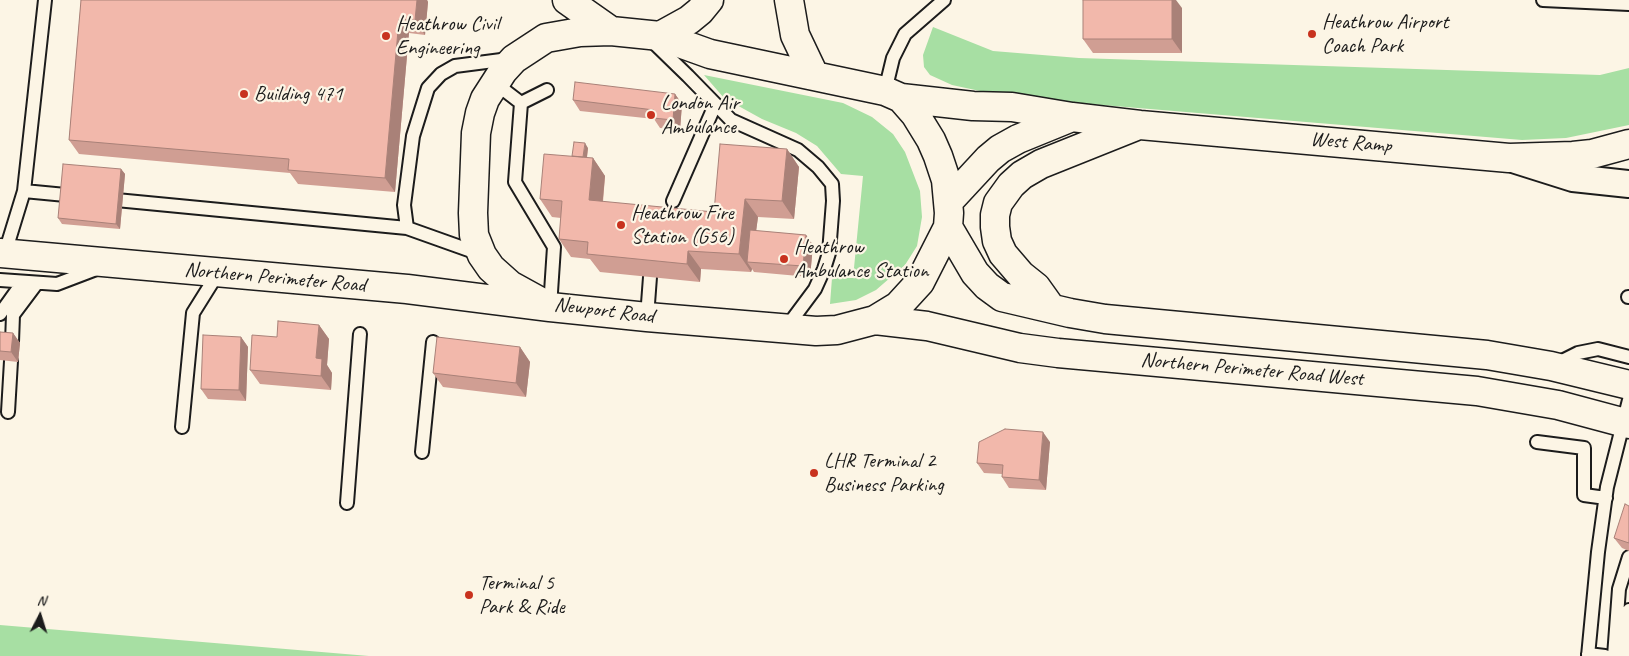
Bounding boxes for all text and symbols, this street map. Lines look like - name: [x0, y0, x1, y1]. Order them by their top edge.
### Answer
- place label: Heathrow Airport Coach Park: [1322, 9, 1448, 59]
- place label: Heathrow Civil Engineering: [396, 11, 499, 61]
- marker: Heathrow Airport Coach Park: [1306, 28, 1318, 40]
- marker: Heathrow Civil Engineering: [380, 30, 392, 42]
- place label: Building 471: [254, 81, 343, 107]
- marker: Building 471: [238, 88, 250, 100]
- place label: London Air Ambulance: [661, 90, 739, 140]
- marker: London Air Ambulance: [645, 109, 657, 121]
- street label: West Ramp: [1309, 127, 1393, 159]
- place label: Heathrow Fire Station (G56): [631, 200, 734, 250]
- marker: Heathrow Fire Station (G56): [615, 219, 627, 231]
- place label: Heathrow Ambulance Station: [794, 234, 928, 284]
- marker: Heathrow Ambulance Station: [778, 253, 790, 265]
- street label: Northern Perimeter Road: [183, 258, 367, 298]
- street label: Newport Road: [553, 292, 655, 330]
- street label: Northern Perimeter Road West: [1140, 348, 1364, 392]
- place label: LHR Terminal 2 Business Parking: [824, 448, 944, 498]
- marker: LHR Terminal 2 Business Parking: [808, 467, 820, 479]
- place label: Terminal 5 Park & Ride: [479, 570, 565, 620]
- marker: Terminal 5 Park & Ride: [463, 589, 475, 601]
- north arrow: [15, 591, 65, 641]
- text: N: [36, 592, 46, 609]

